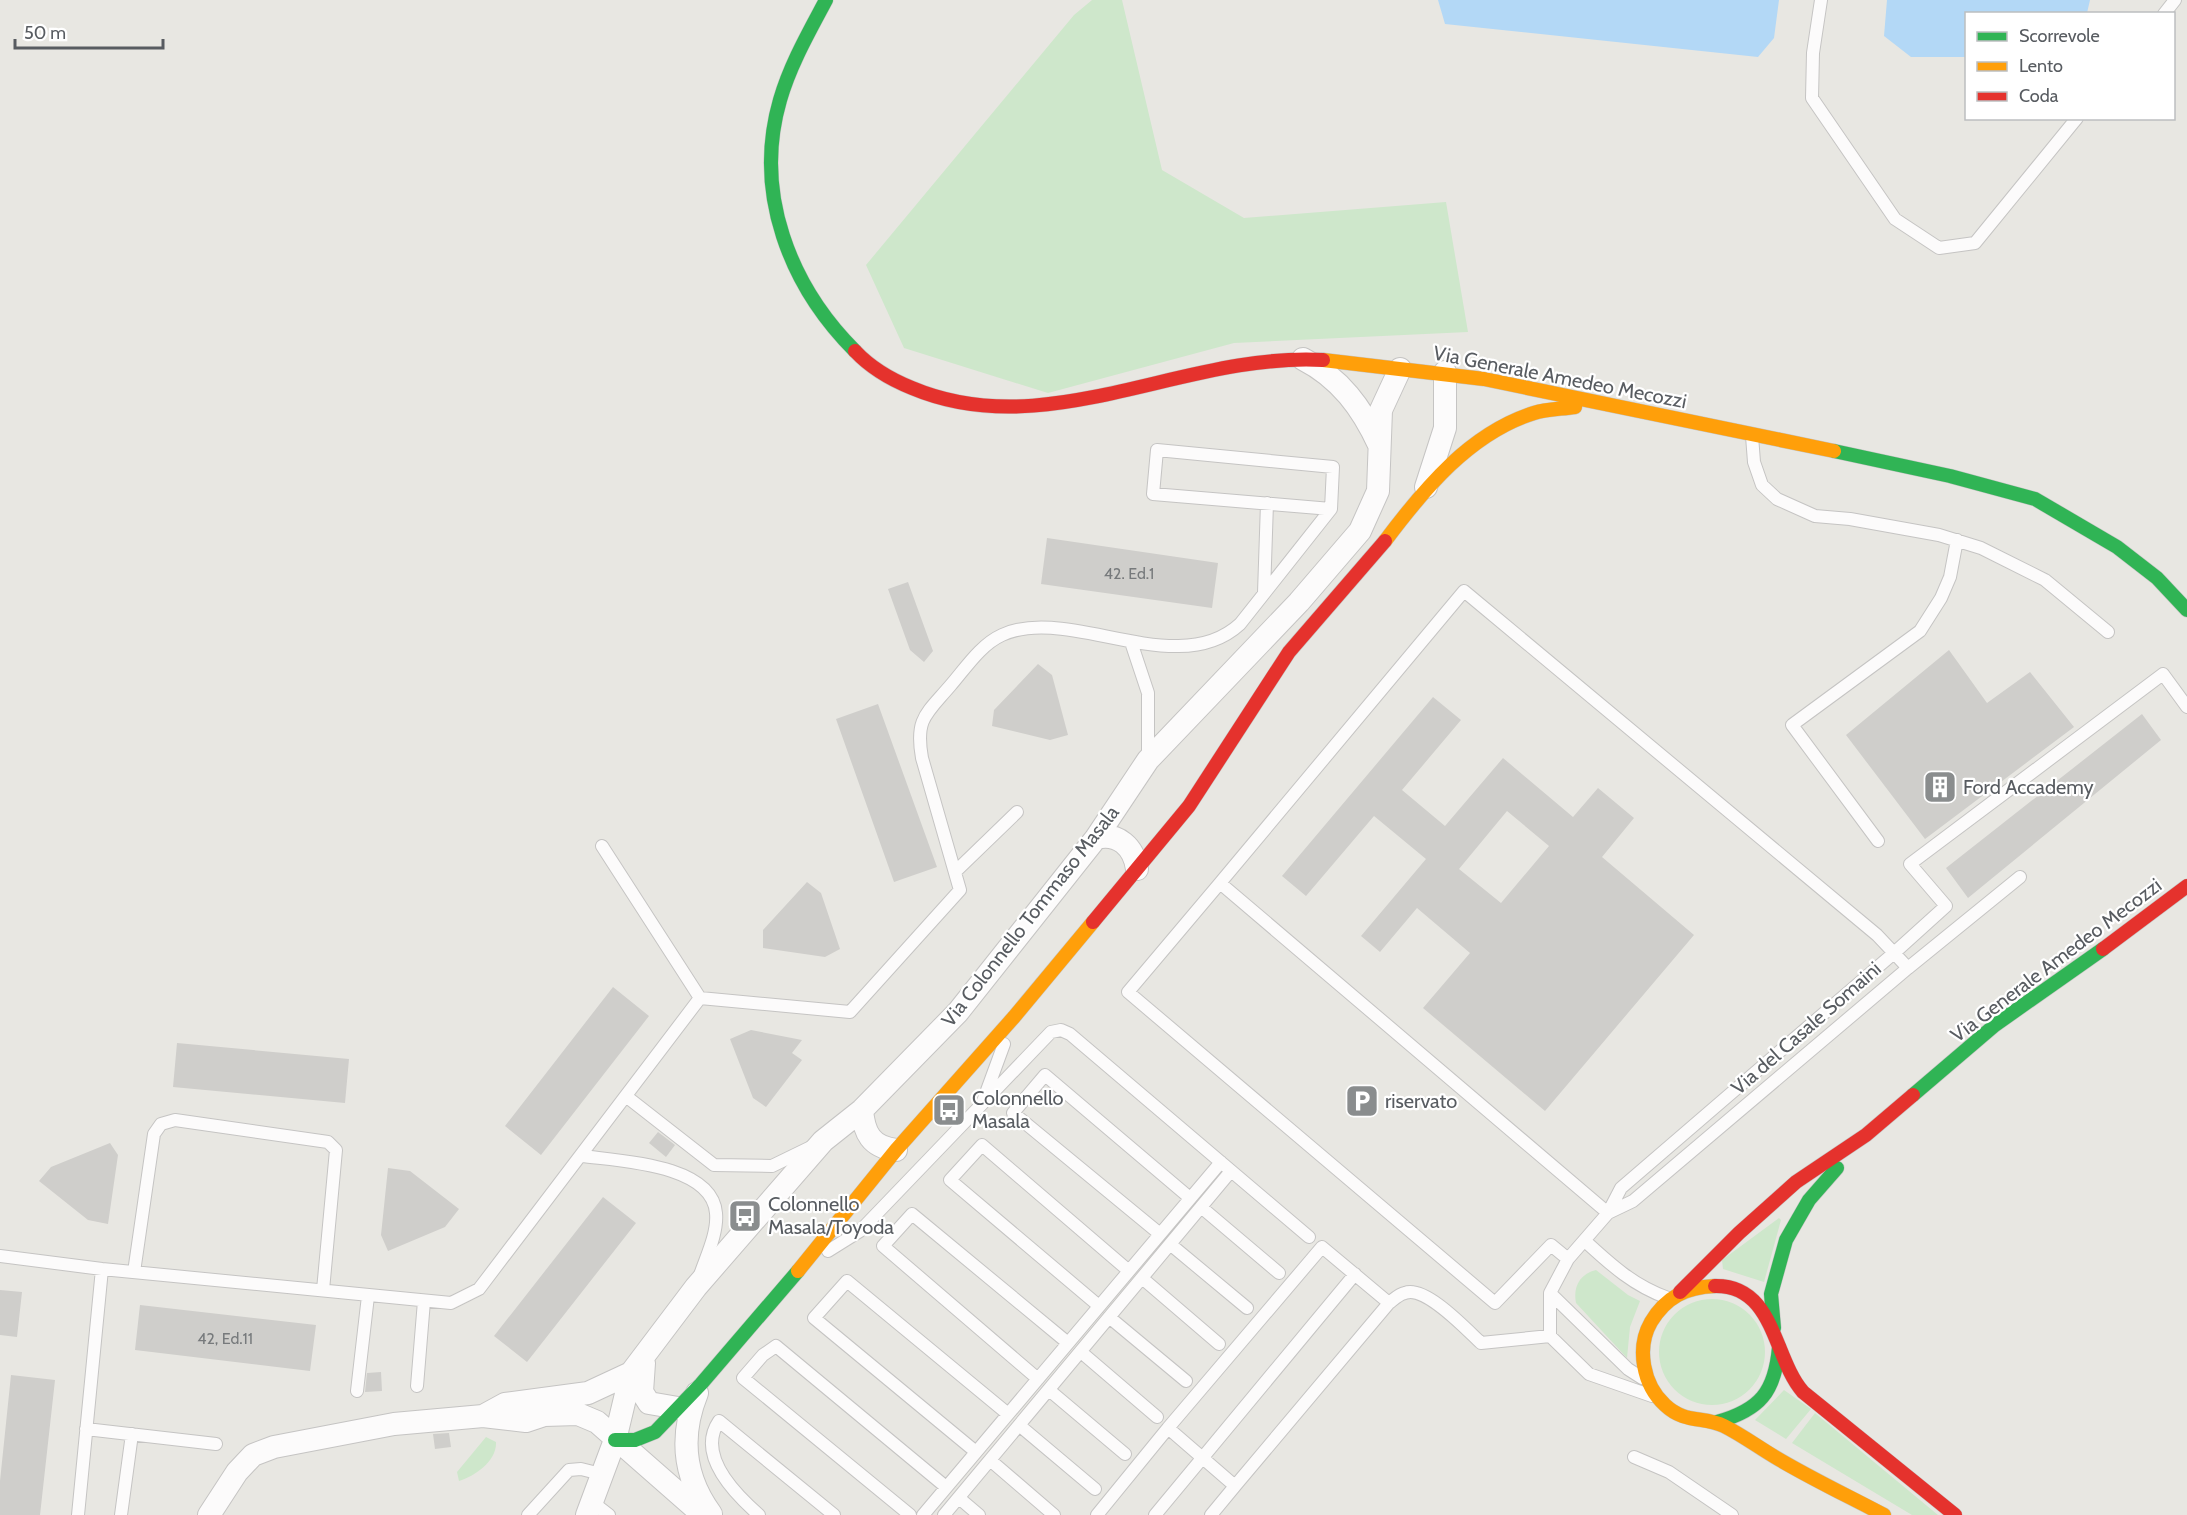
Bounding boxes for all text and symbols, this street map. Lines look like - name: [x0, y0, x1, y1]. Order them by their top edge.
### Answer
- scale bar: [15, 12, 164, 50]
- legend: [1965, 12, 2175, 120]
- text: 50 m: [24, 22, 66, 44]
- text: Scorrevole: [2019, 25, 2100, 47]
- text: Lento: [2019, 55, 2063, 77]
- text: Coda: [2019, 85, 2059, 107]
- street label: Via Generale Amedeo Mecozzi: [1431, 341, 1689, 413]
- house number: 42. Ed.1: [1104, 564, 1154, 583]
- building icon: Ford Accademy: [1922, 769, 1958, 805]
- place label: Ford Accademy: [1963, 775, 2094, 799]
- street label: Via Colonnello Tommaso Masala: [936, 800, 1124, 1031]
- street label: Via Generale Amedeo Mecozzi: [1946, 873, 2166, 1047]
- street label: Via del Casale Somaini: [1726, 956, 1886, 1100]
- parking icon: riservato: [1344, 1083, 1380, 1119]
- place label: Colonnello Masala: [972, 1086, 1064, 1133]
- place label: riservato: [1385, 1089, 1457, 1113]
- bus stop icon: Colonnello Masala: [931, 1092, 967, 1128]
- place label: Colonnello Masala/Toyoda: [768, 1192, 894, 1239]
- bus stop icon: Colonnello Masala/Toyoda: [727, 1198, 763, 1234]
- house number: 42, Ed.11: [197, 1329, 253, 1348]

